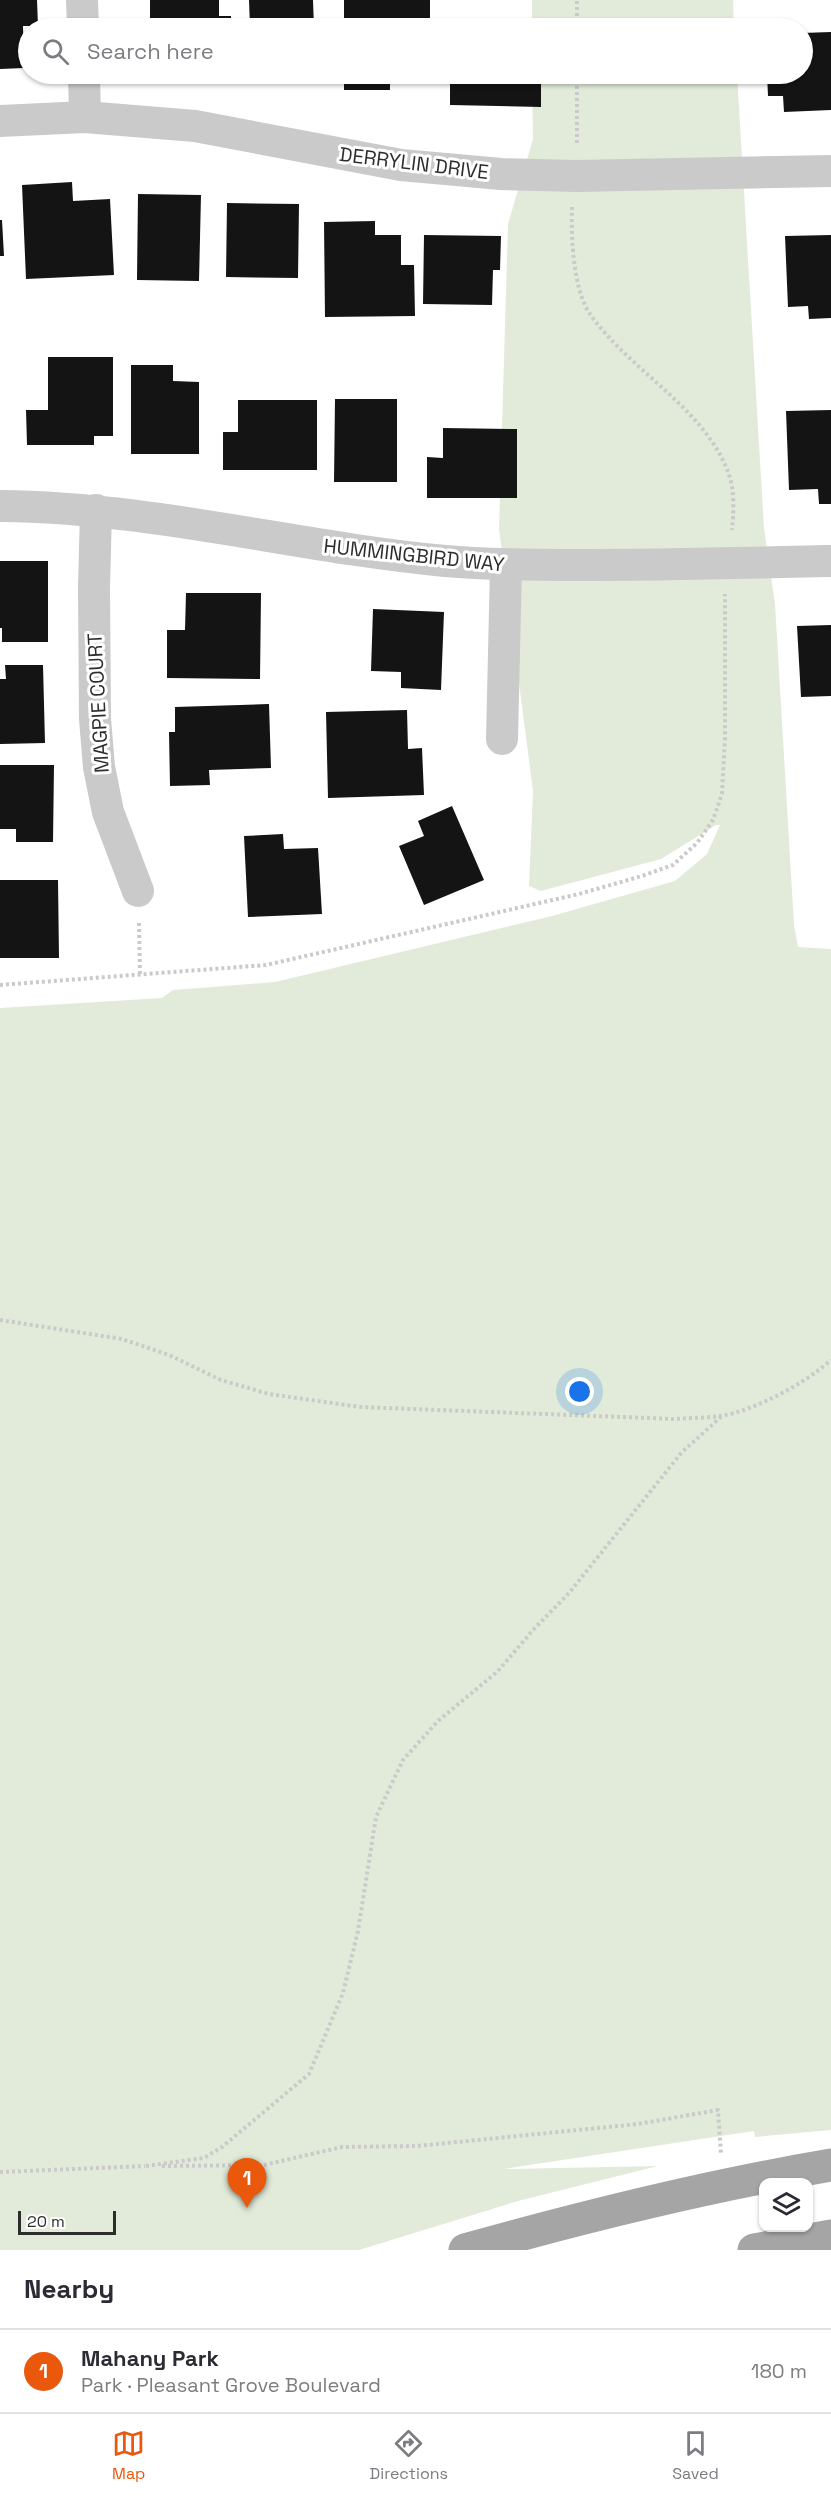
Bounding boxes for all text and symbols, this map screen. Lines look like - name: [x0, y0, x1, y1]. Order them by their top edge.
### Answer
- search box: [18, 18, 813, 84]
- icon: search: [39, 35, 72, 68]
- text: Search here: [87, 37, 214, 65]
- street label: DERRYLIN DRIVE: [338, 141, 490, 185]
- street label: HUMMINGBIRD WAY: [322, 533, 506, 577]
- street label: MAGPIE COURT: [81, 632, 115, 774]
- your location: [565, 1377, 594, 1406]
- pin: 1: [228, 2158, 266, 2208]
- map controls: [759, 2178, 813, 2232]
- button: layers: [759, 2178, 813, 2232]
- scale bar: [18, 2208, 116, 2236]
- text: 20 m: [27, 2211, 65, 2232]
- text: Nearby: [24, 2272, 114, 2306]
- text: Mahany Park: [81, 2344, 219, 2372]
- text: 1: [39, 2358, 48, 2384]
- text: 180 m: [751, 2358, 807, 2384]
- text: Park · Pleasant Grove Boulevard: [81, 2372, 381, 2398]
- tab: Map: [112, 2427, 145, 2484]
- tab: Directions: [370, 2427, 448, 2484]
- tab: Saved: [672, 2427, 719, 2484]

